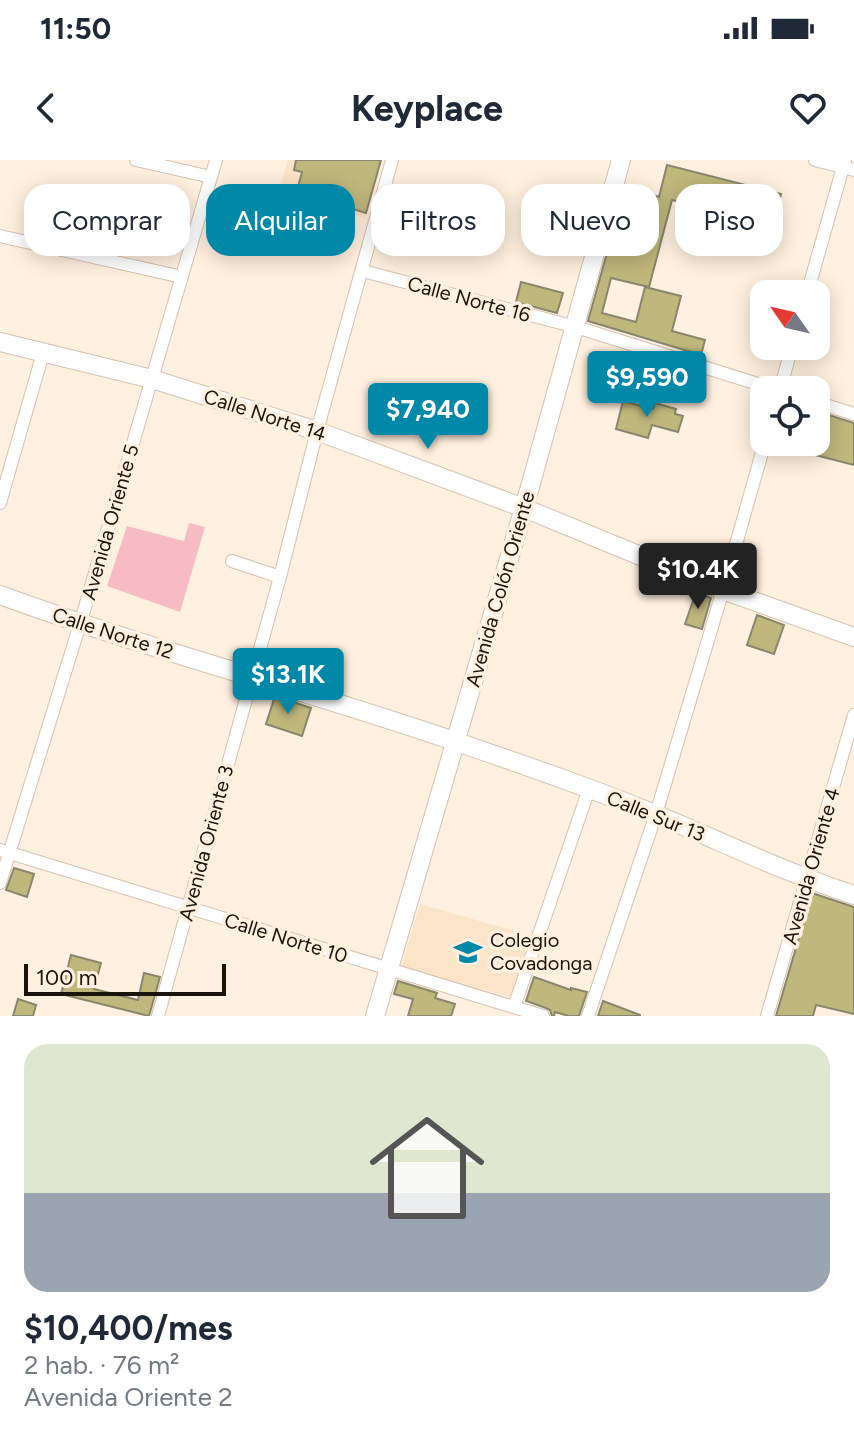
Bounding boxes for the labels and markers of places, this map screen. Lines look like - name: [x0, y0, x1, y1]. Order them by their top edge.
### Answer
- pin: $9,590: [582, 351, 712, 419]
- pin: $7,940: [363, 383, 493, 451]
- pin: $10.4K: [633, 543, 763, 611]
- pin: $13.1K: [223, 648, 353, 716]
- place label: Colegio Covadonga: [490, 928, 593, 975]
- school or university icon: Colegio Covadonga: [453, 937, 483, 967]

